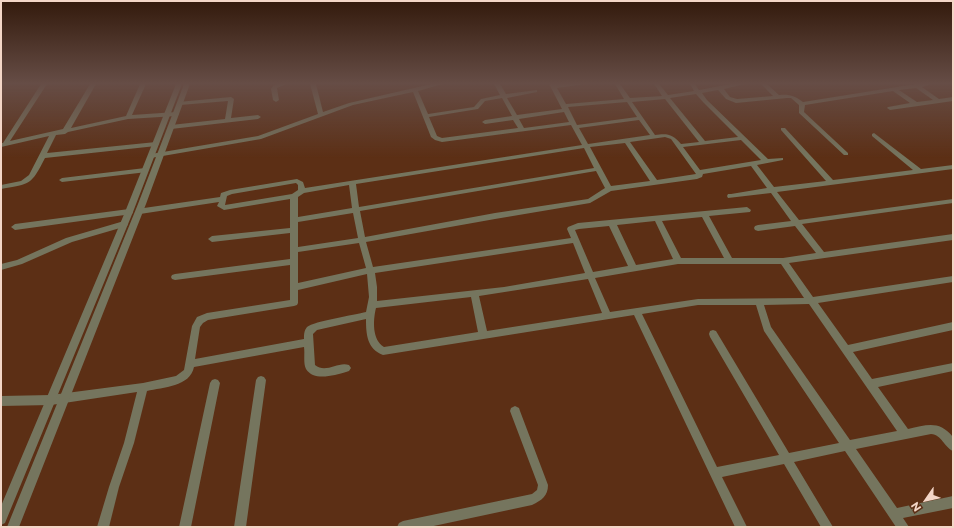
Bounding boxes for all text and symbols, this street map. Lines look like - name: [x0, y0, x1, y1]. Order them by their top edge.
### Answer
- north arrow: [906, 480, 946, 520]
- text: N: [908, 499, 924, 514]

